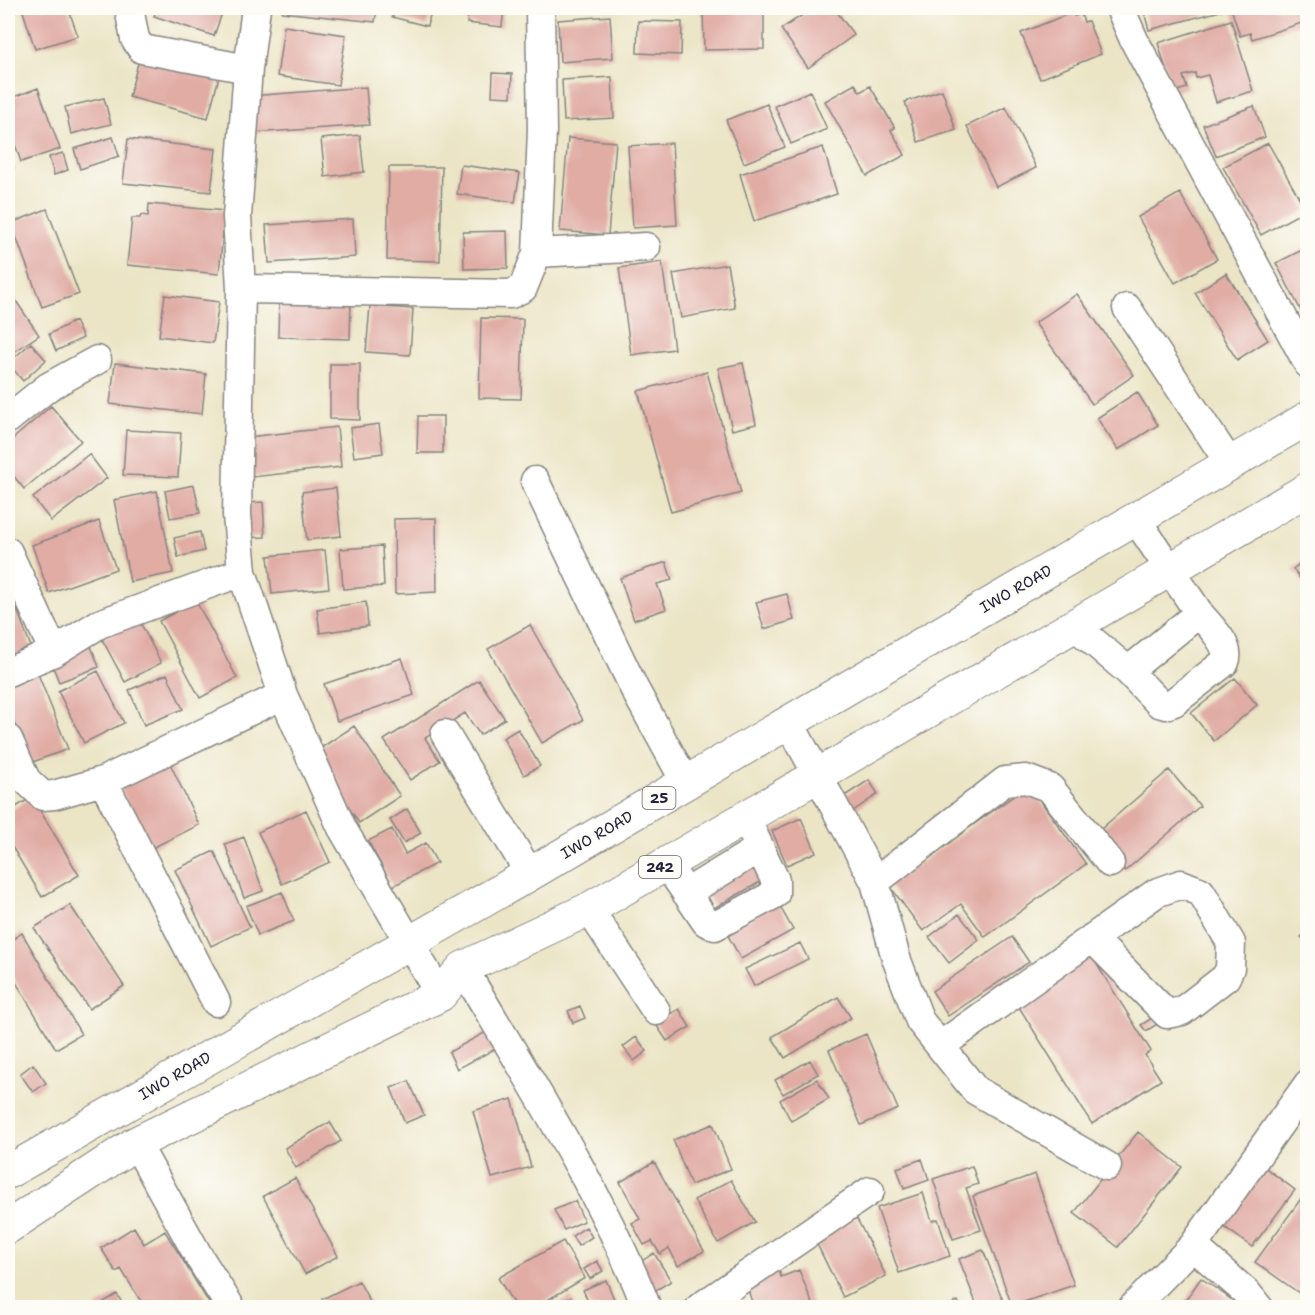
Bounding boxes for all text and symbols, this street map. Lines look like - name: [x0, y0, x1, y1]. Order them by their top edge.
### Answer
- street label: IWO ROAD: [976, 560, 1056, 618]
- road number: 25: [642, 787, 676, 809]
- street label: IWO ROAD: [557, 806, 637, 864]
- road number: 242: [639, 856, 681, 878]
- street label: IWO ROAD: [135, 1047, 215, 1105]

